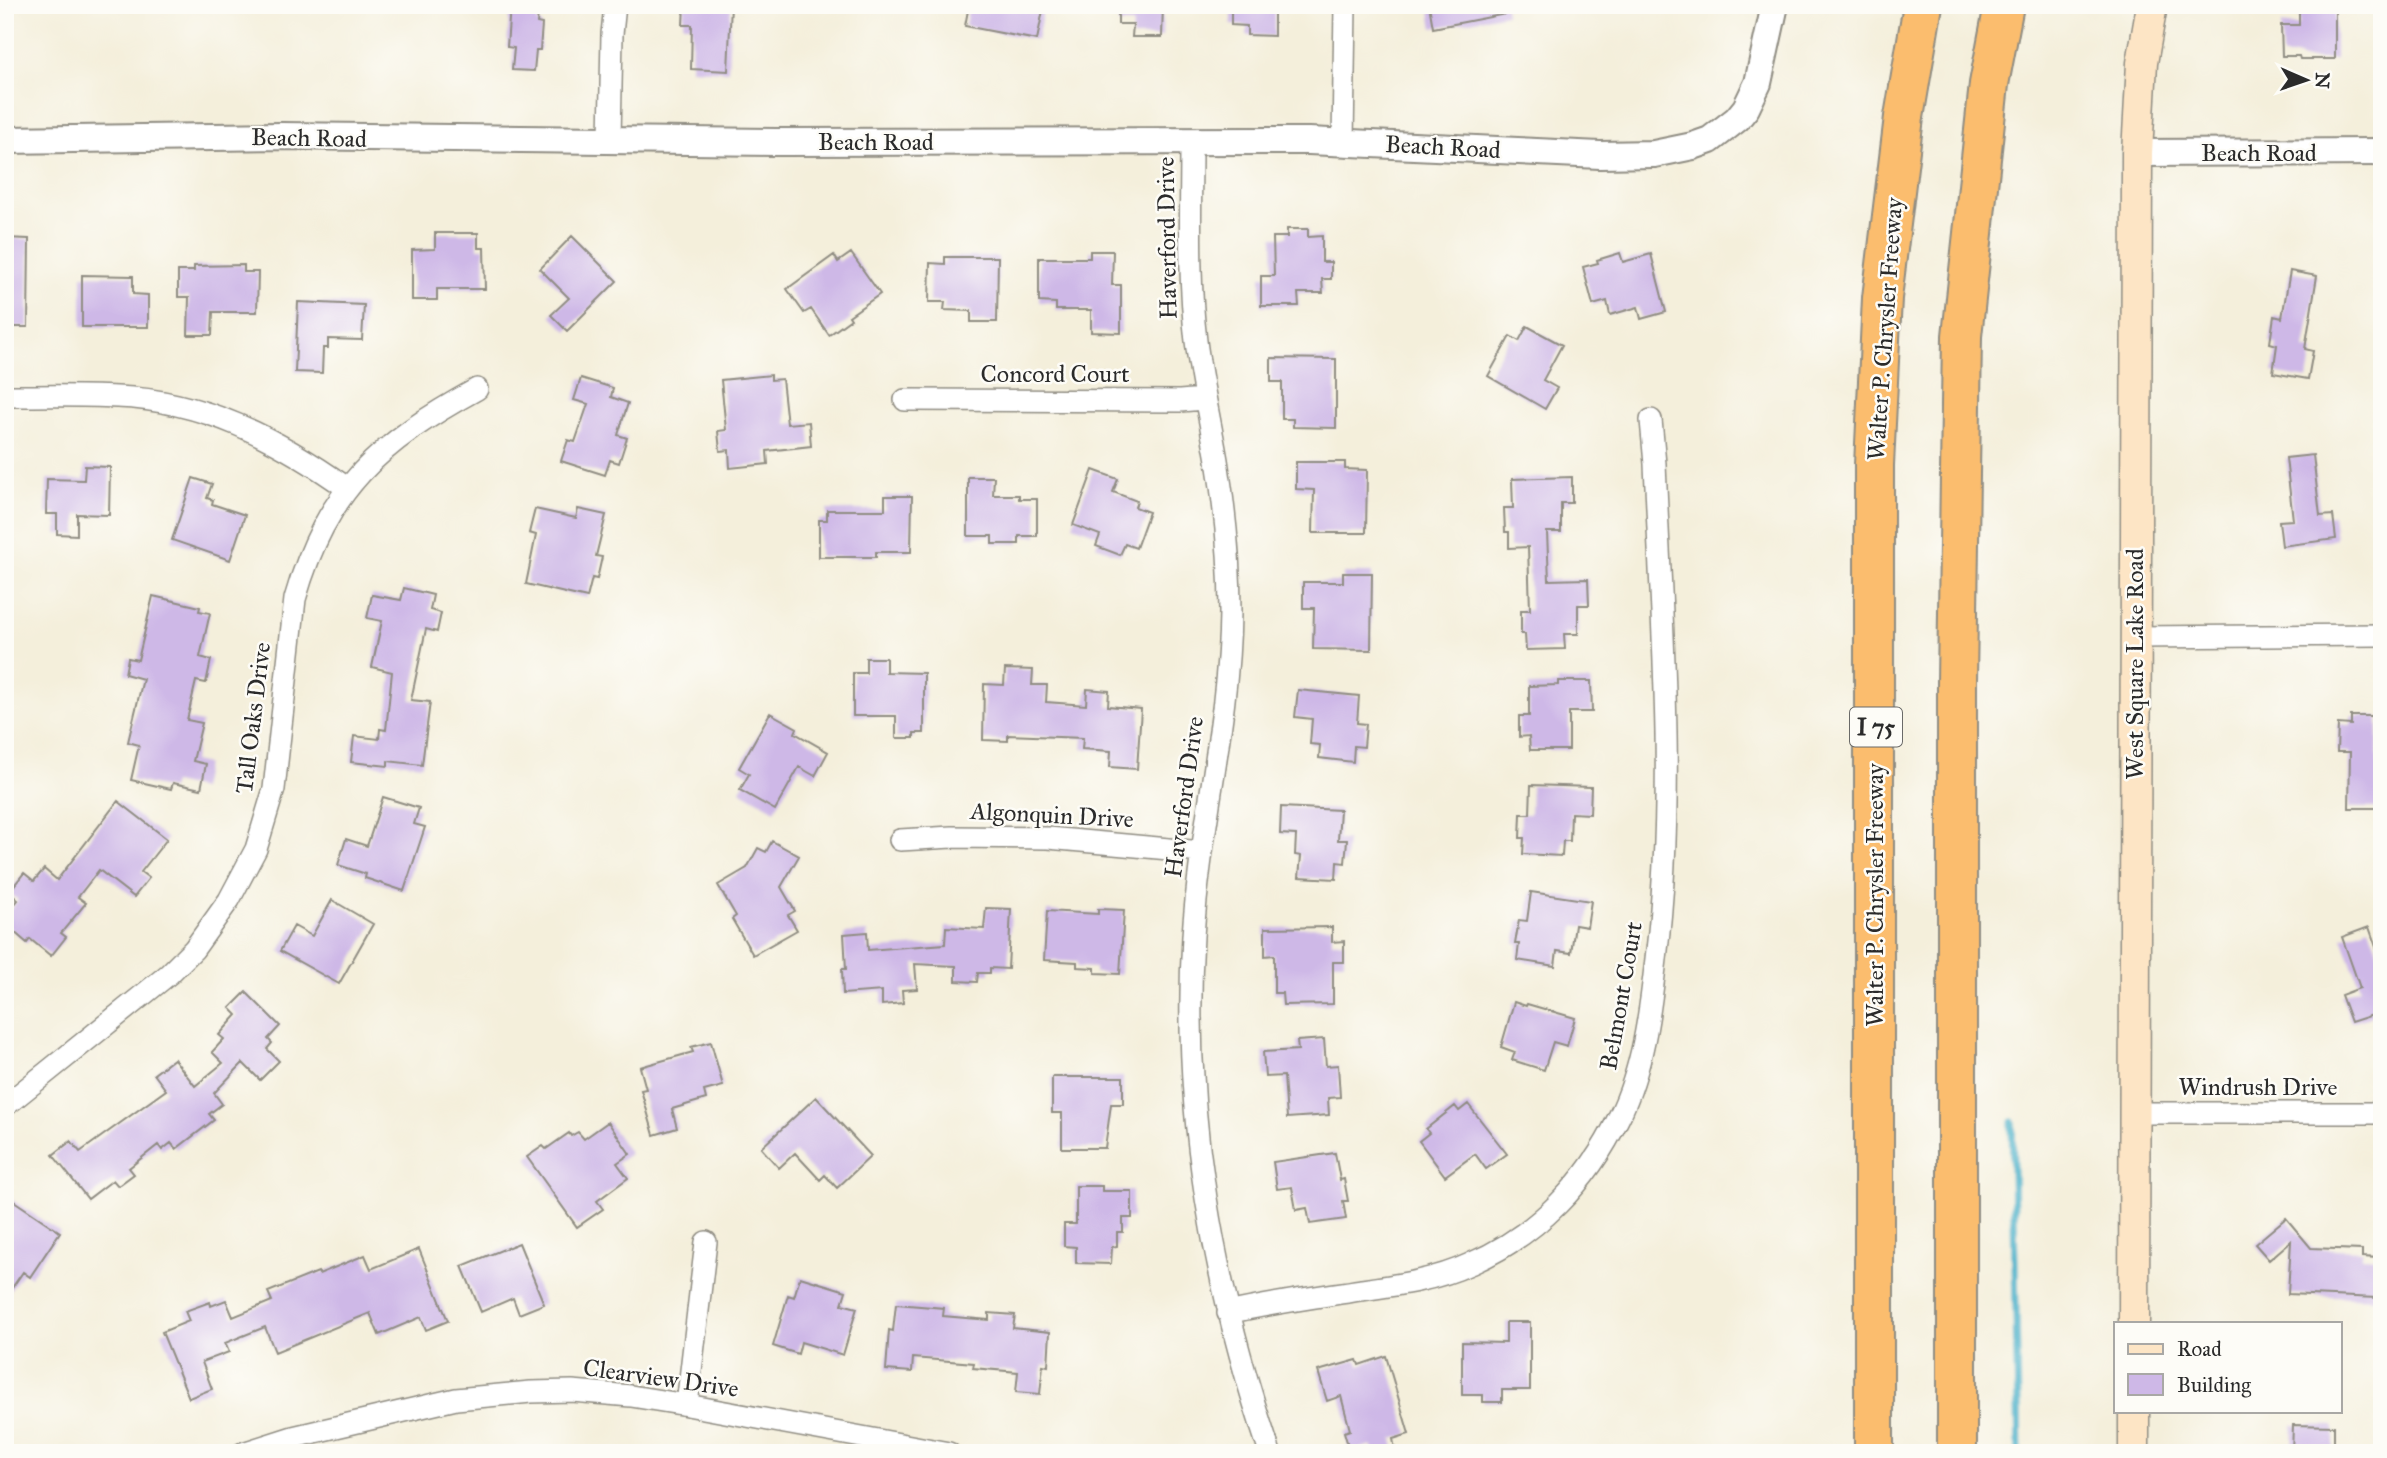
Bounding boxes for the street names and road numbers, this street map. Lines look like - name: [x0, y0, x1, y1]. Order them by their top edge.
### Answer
- street label: Beach Road: [251, 122, 367, 154]
- street label: Beach Road: [818, 127, 934, 157]
- street label: Beach Road: [1384, 129, 1502, 165]
- street label: Beach Road: [2201, 138, 2317, 168]
- street label: Haverford Drive: [1151, 156, 1183, 320]
- street label: Walter P. Chrysler Freeway: [1861, 196, 1909, 462]
- street label: Concord Court: [981, 359, 1130, 389]
- street label: West Square Lake Road: [2120, 548, 2150, 780]
- street label: Tall Oaks Drive: [229, 641, 277, 795]
- road number: I 75: [1850, 708, 1902, 747]
- street label: Haverford Drive: [1158, 714, 1210, 880]
- street label: Walter P. Chrysler Freeway: [1860, 762, 1890, 1027]
- street label: Algonquin Drive: [969, 796, 1134, 834]
- street label: Belmont Court: [1593, 919, 1649, 1073]
- street label: Windrush Drive: [2178, 1072, 2338, 1102]
- street label: Clearview Drive: [581, 1352, 741, 1404]

